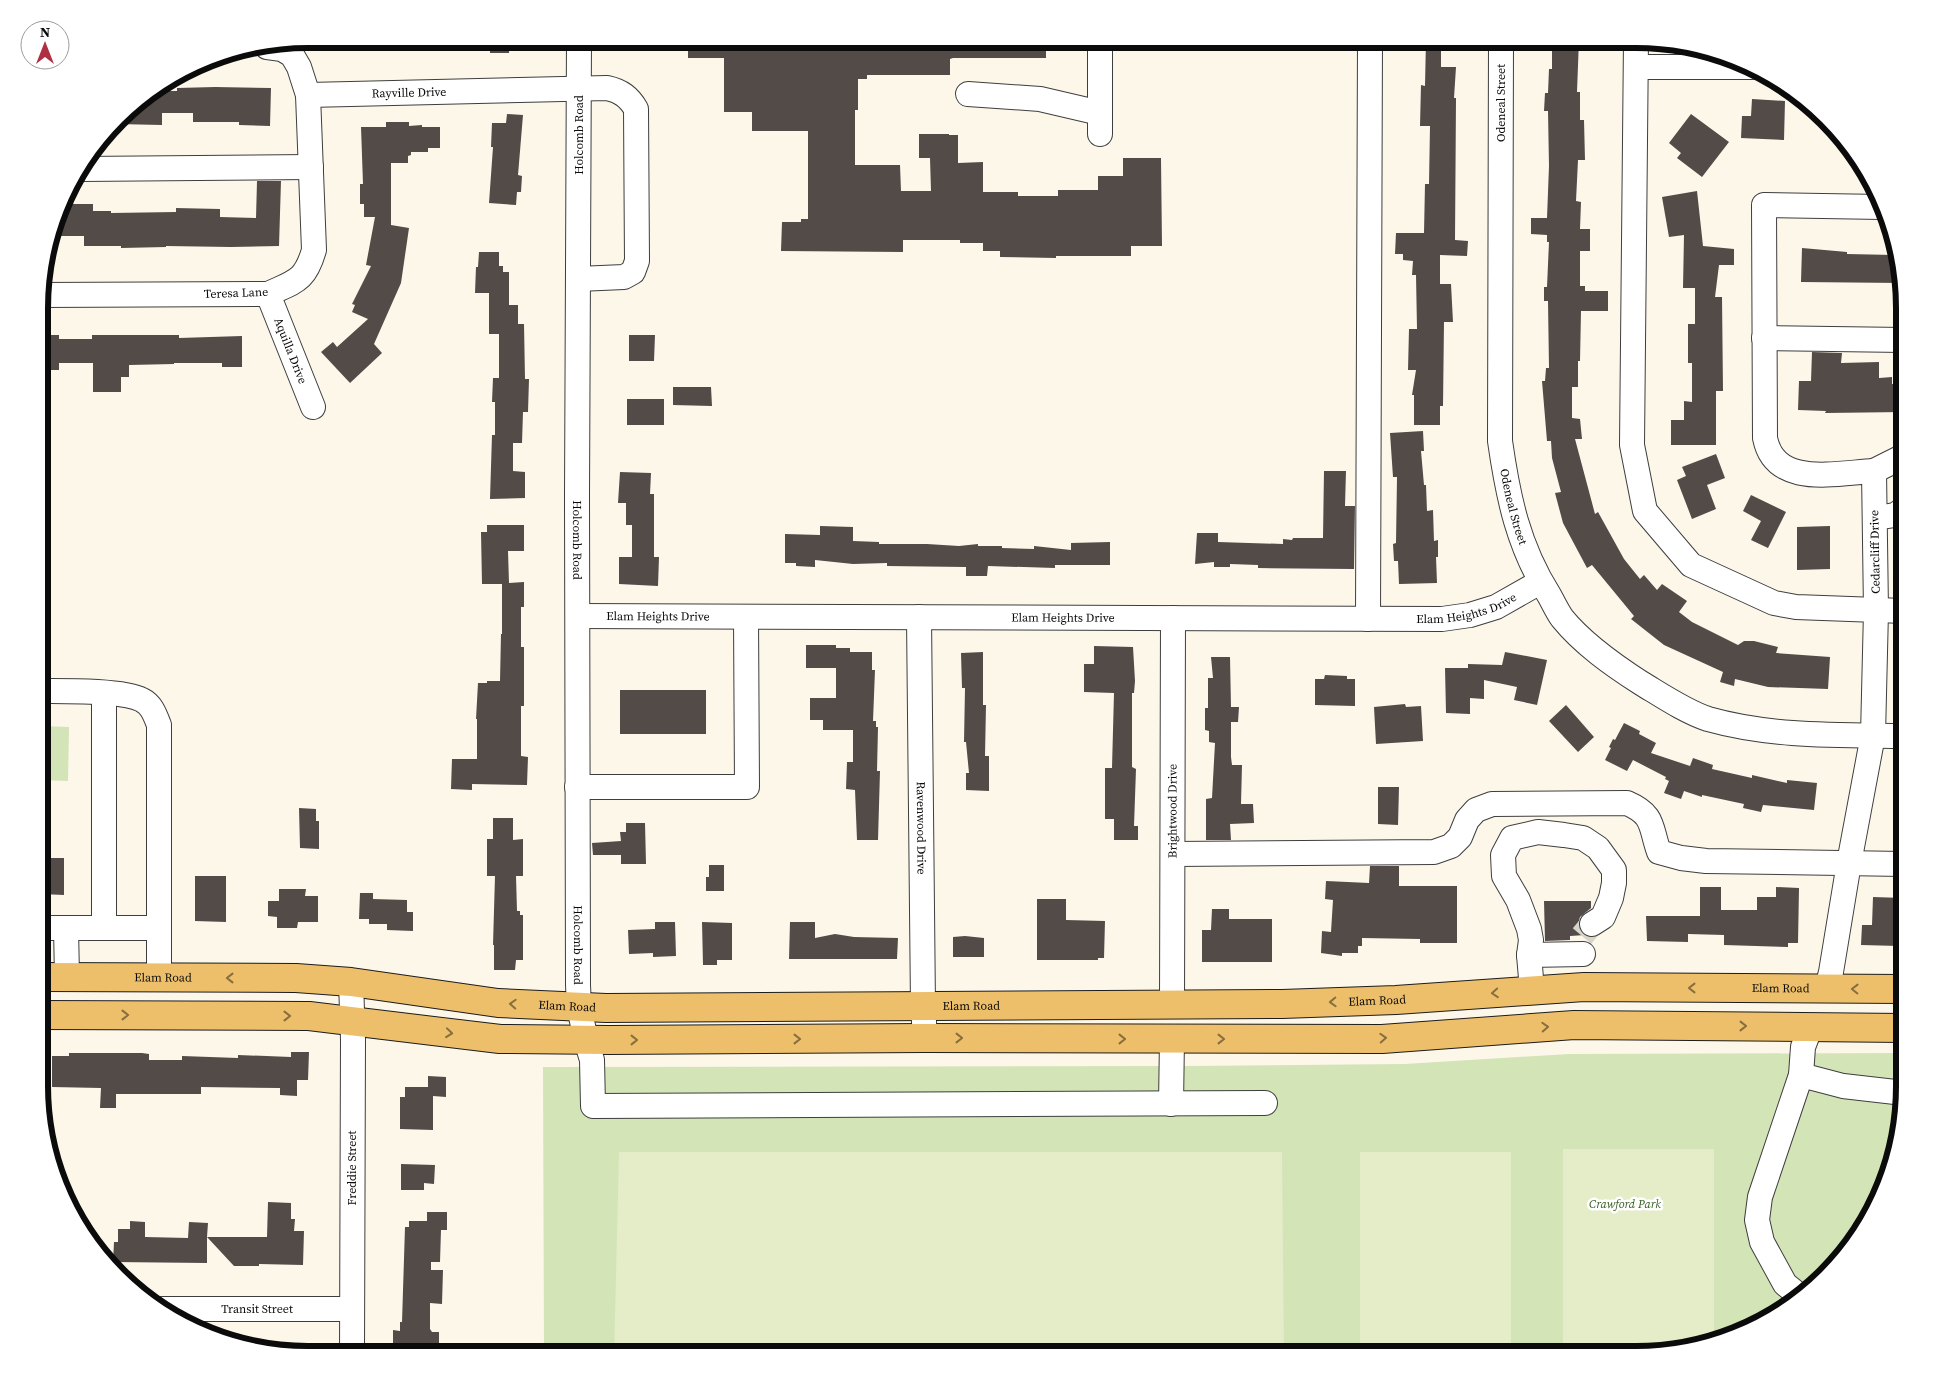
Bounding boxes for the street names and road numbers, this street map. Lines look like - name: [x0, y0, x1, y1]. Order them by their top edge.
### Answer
- street label: Odeneal Street: [1493, 64, 1509, 142]
- street label: Rayville Drive: [371, 84, 447, 102]
- street label: Holcomb Road: [571, 95, 587, 175]
- street label: Teresa Lane: [204, 284, 268, 302]
- street label: Aquilla Drive: [270, 315, 311, 386]
- street label: Odeneal Street: [1496, 467, 1531, 547]
- street label: Holcomb Road: [569, 500, 585, 580]
- street label: Cedarcliff Drive: [1866, 510, 1884, 594]
- street label: Elam Heights Drive: [1416, 589, 1519, 627]
- street label: Elam Heights Drive: [606, 608, 710, 624]
- street label: Elam Heights Drive: [1011, 610, 1115, 626]
- street label: Brightwood Drive: [1164, 764, 1181, 858]
- street label: Ravenwood Drive: [913, 781, 930, 875]
- street label: Holcomb Road: [570, 905, 586, 985]
- street label: Elam Road: [134, 969, 192, 986]
- street label: Elam Road: [1752, 980, 1810, 996]
- street label: Elam Road: [1348, 991, 1407, 1010]
- street label: Elam Road: [538, 997, 597, 1016]
- street label: Elam Road: [942, 998, 1000, 1014]
- street label: Freddie Street: [344, 1130, 360, 1205]
- street label: Transit Street: [221, 1301, 293, 1317]

